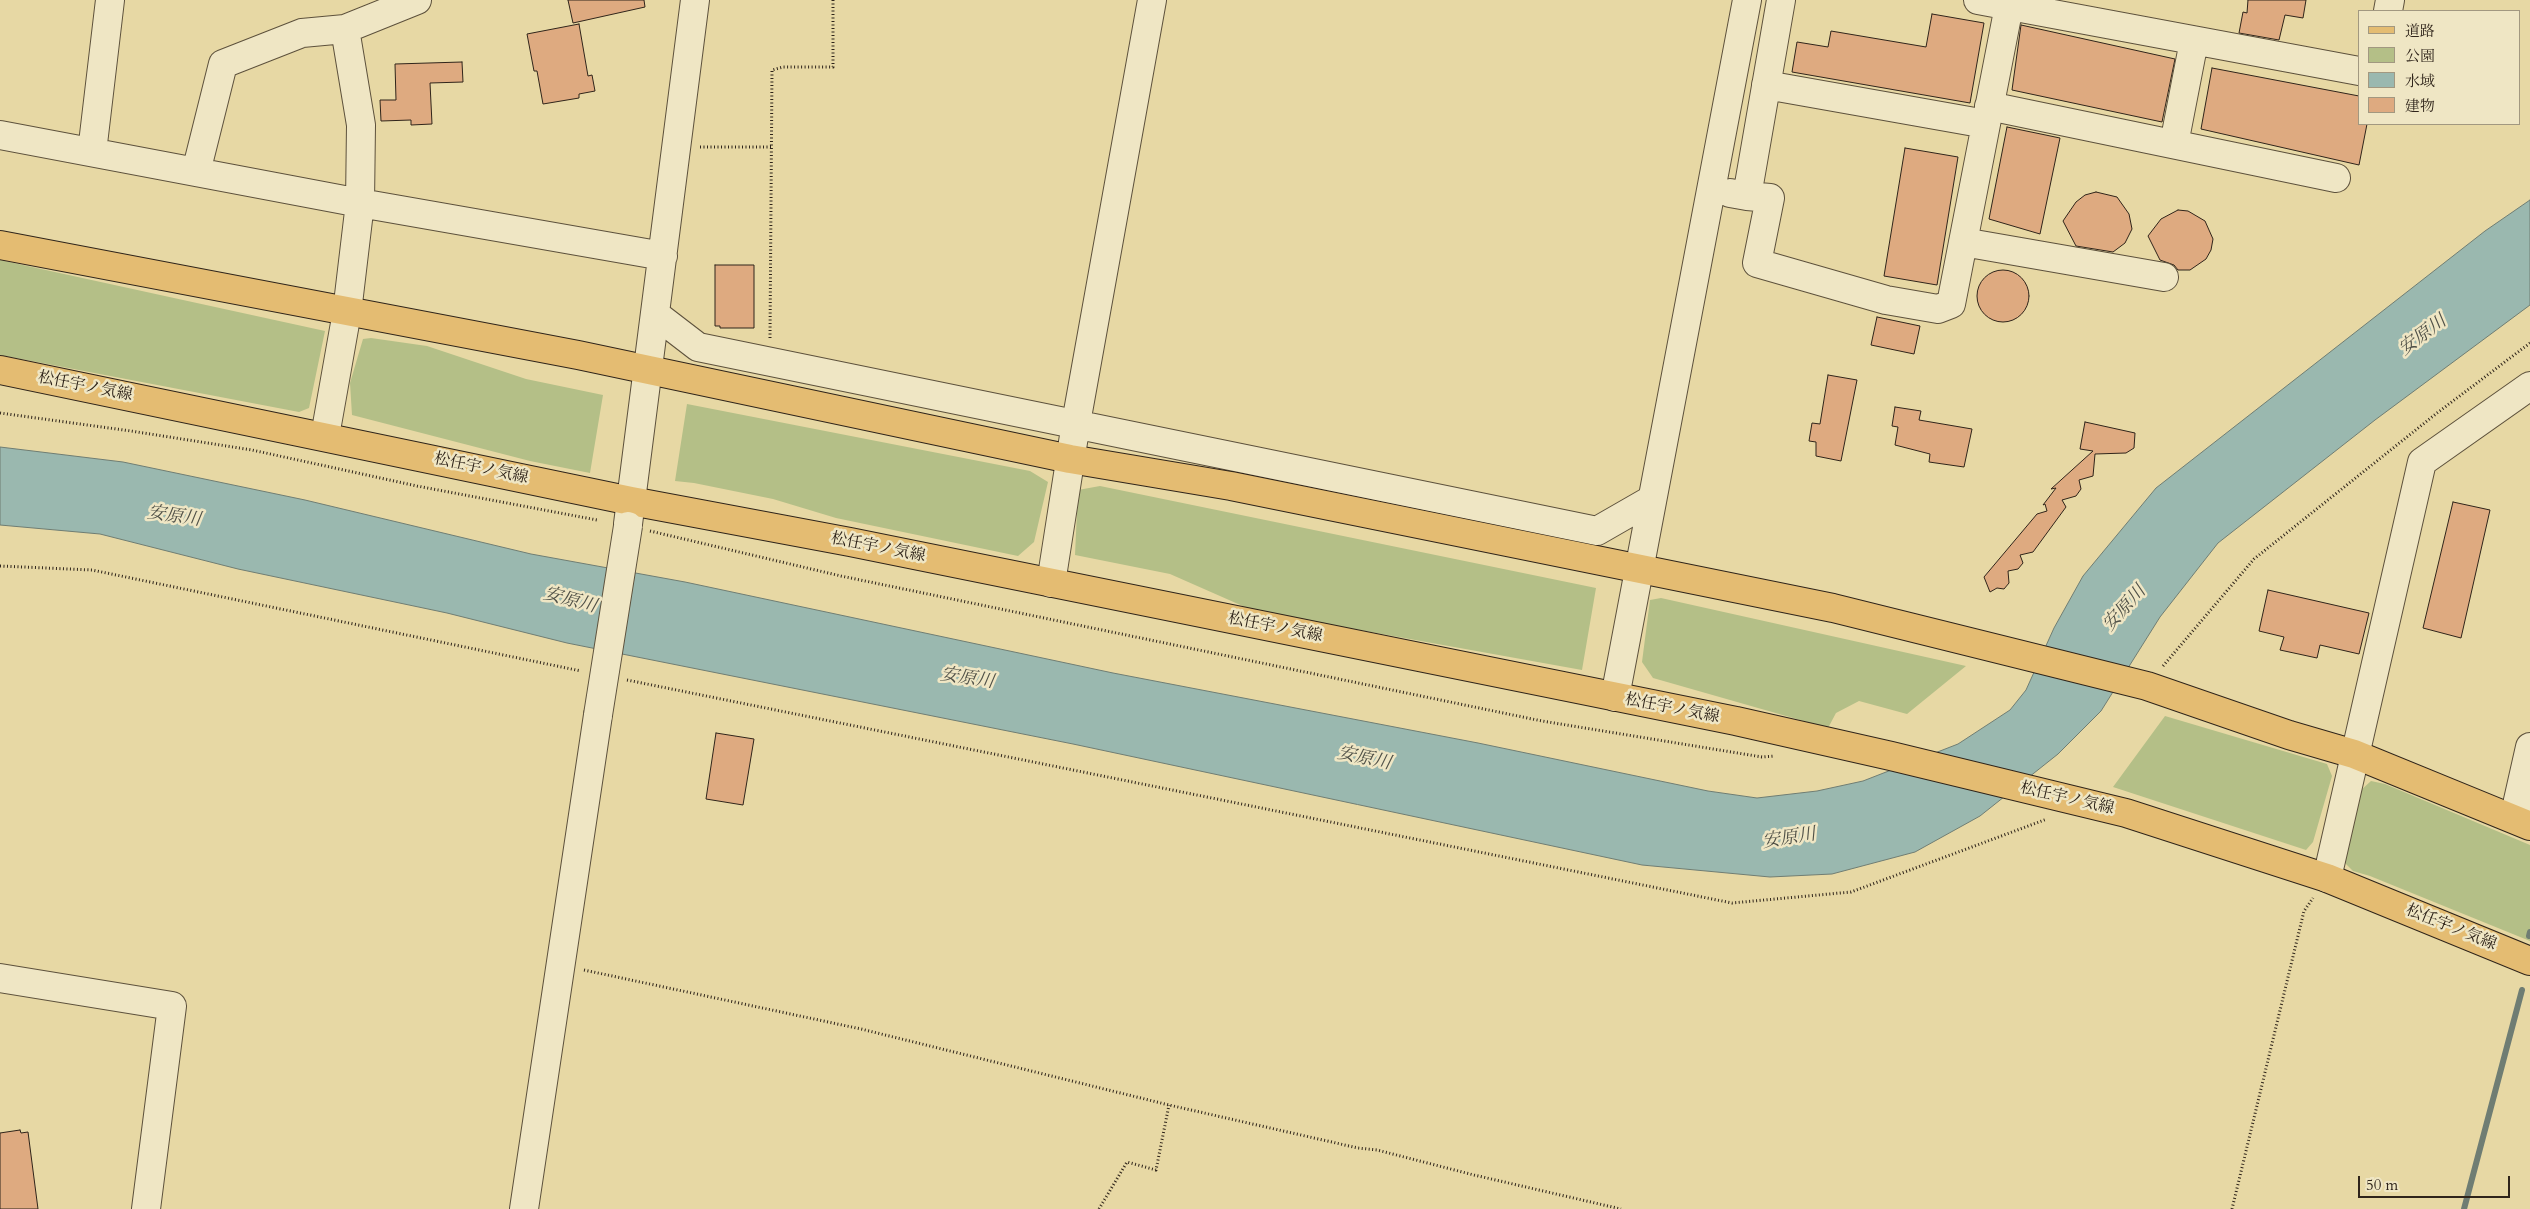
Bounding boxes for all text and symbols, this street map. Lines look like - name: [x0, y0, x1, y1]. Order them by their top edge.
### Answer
- legend: [2358, 10, 2520, 125]
- text: 道路: [2405, 21, 2435, 41]
- text: 公園: [2405, 46, 2435, 66]
- text: 水域: [2405, 71, 2435, 91]
- text: 建物: [2405, 96, 2435, 116]
- water label: 安原川: [2395, 311, 2451, 361]
- street label: 松任宇ノ気線: [36, 368, 134, 406]
- street label: 松任宇ノ気線: [432, 450, 530, 488]
- water label: 安原川: [146, 503, 202, 531]
- street label: 松任宇ノ気線: [829, 529, 927, 567]
- water label: 安原川: [2099, 582, 2151, 636]
- water label: 安原川: [541, 584, 599, 618]
- street label: 松任宇ノ気線: [1226, 609, 1324, 647]
- water label: 安原川: [939, 664, 995, 694]
- street label: 松任宇ノ気線: [1623, 690, 1721, 728]
- water label: 安原川: [1335, 743, 1393, 775]
- street label: 松任宇ノ気線: [2018, 779, 2116, 819]
- water label: 安原川: [1761, 824, 1817, 854]
- street label: 松任宇ノ気線: [2403, 901, 2499, 955]
- scale bar: [2360, 1166, 2512, 1198]
- text: 50 m: [2366, 1175, 2398, 1195]

